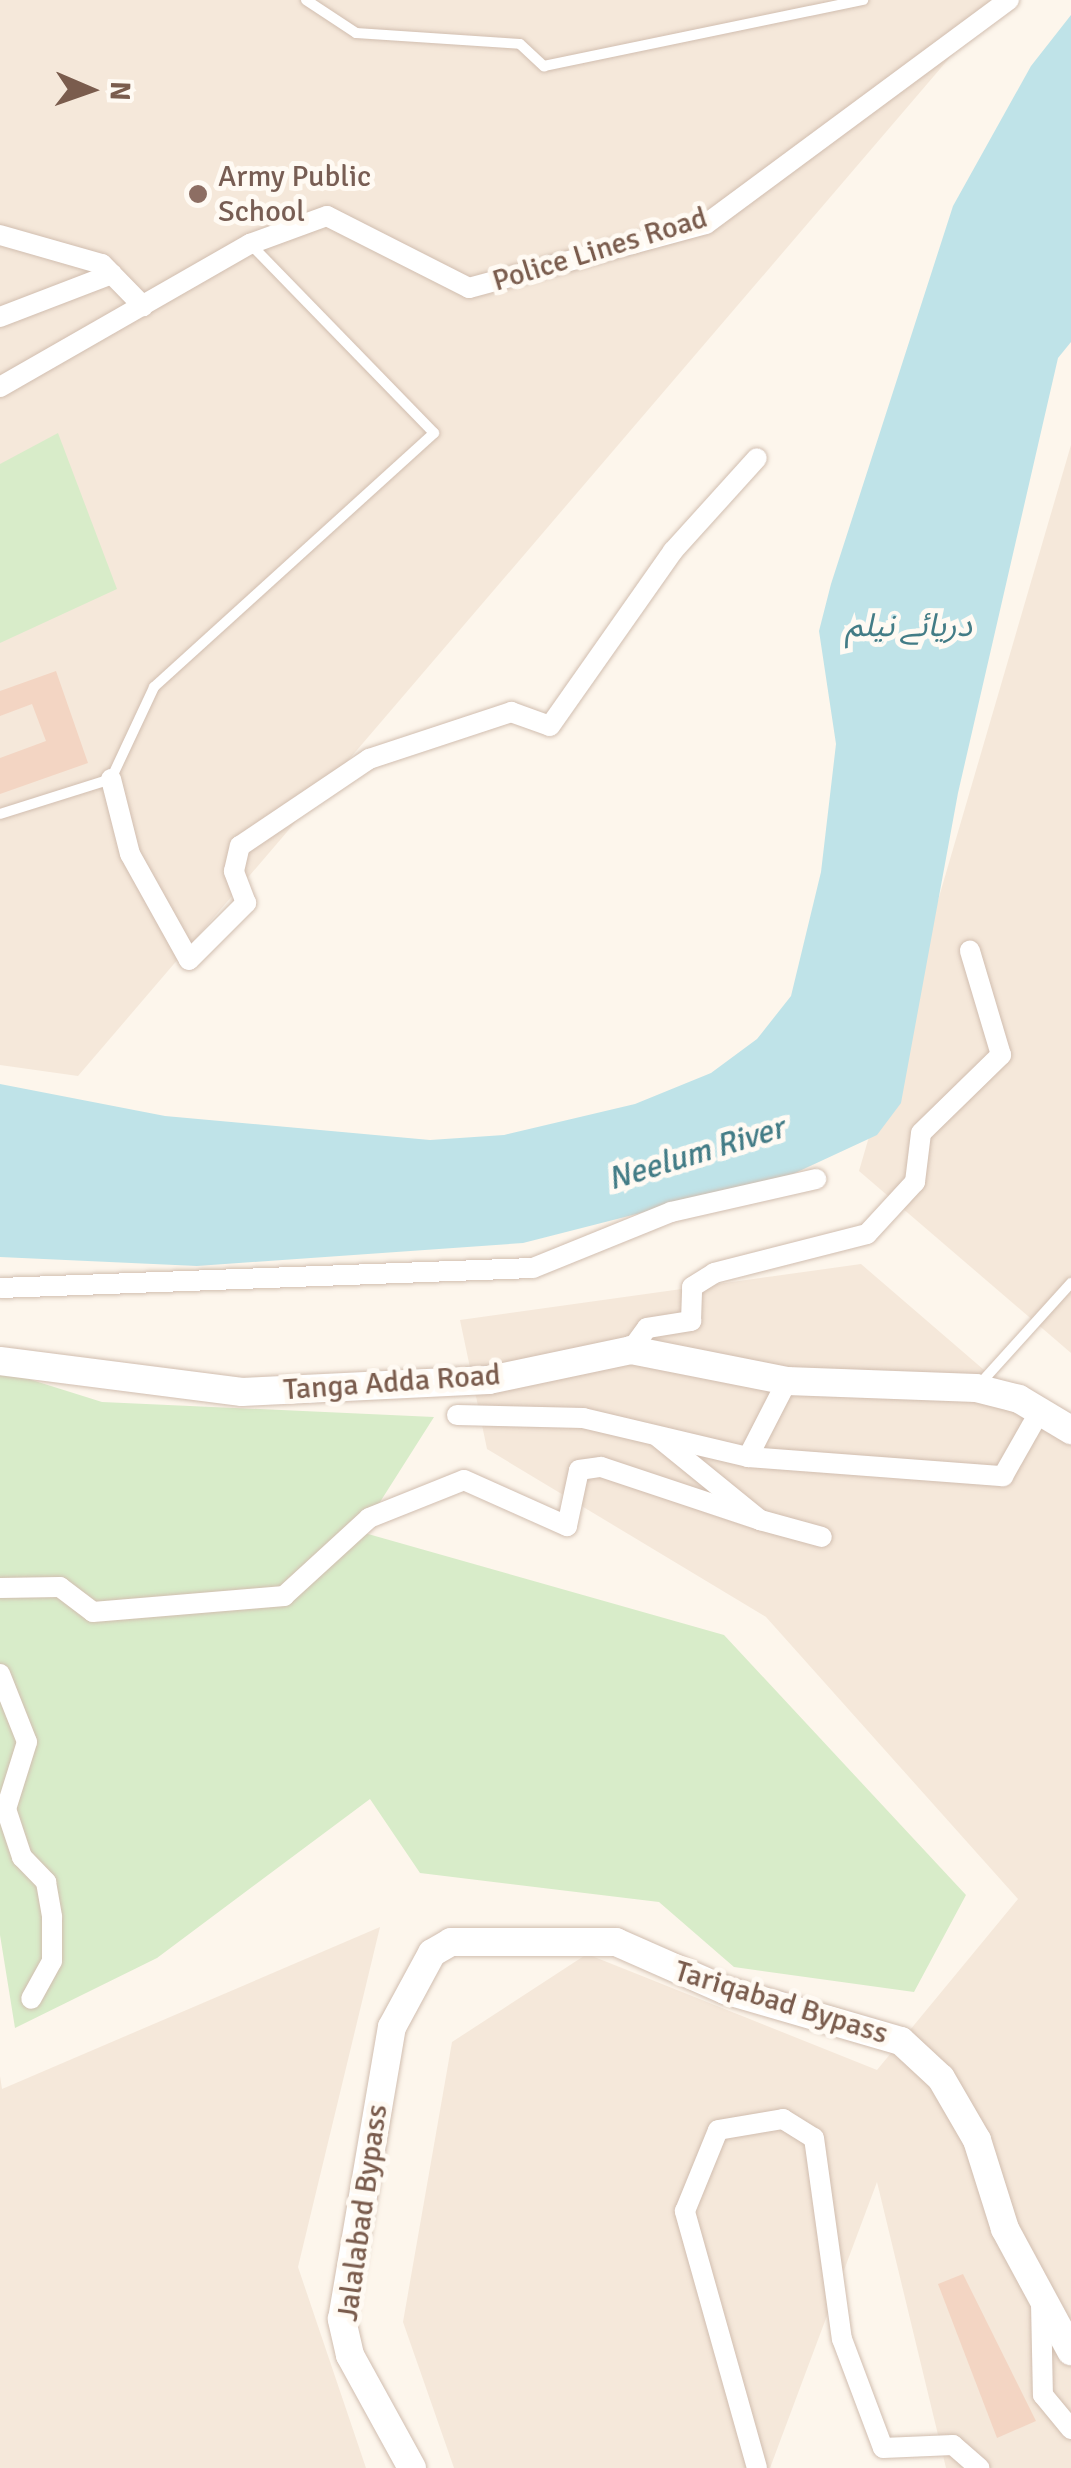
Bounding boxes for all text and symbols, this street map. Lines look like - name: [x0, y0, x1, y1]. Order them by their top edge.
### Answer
- north arrow: [40, 40, 140, 140]
- text: N: [103, 81, 137, 101]
- place label: Army Public School: [218, 159, 371, 230]
- marker: Army Public School: [187, 183, 209, 205]
- street label: Police Lines Road: [488, 200, 712, 300]
- water label: دریائے نیلم: [846, 607, 972, 645]
- water label: Neelum River: [603, 1109, 789, 1199]
- street label: Tanga Adda Road: [282, 1357, 502, 1409]
- street label: Tariqabad Bypass: [670, 1953, 892, 2053]
- street label: Jalalabad Bypass: [330, 2102, 396, 2324]

